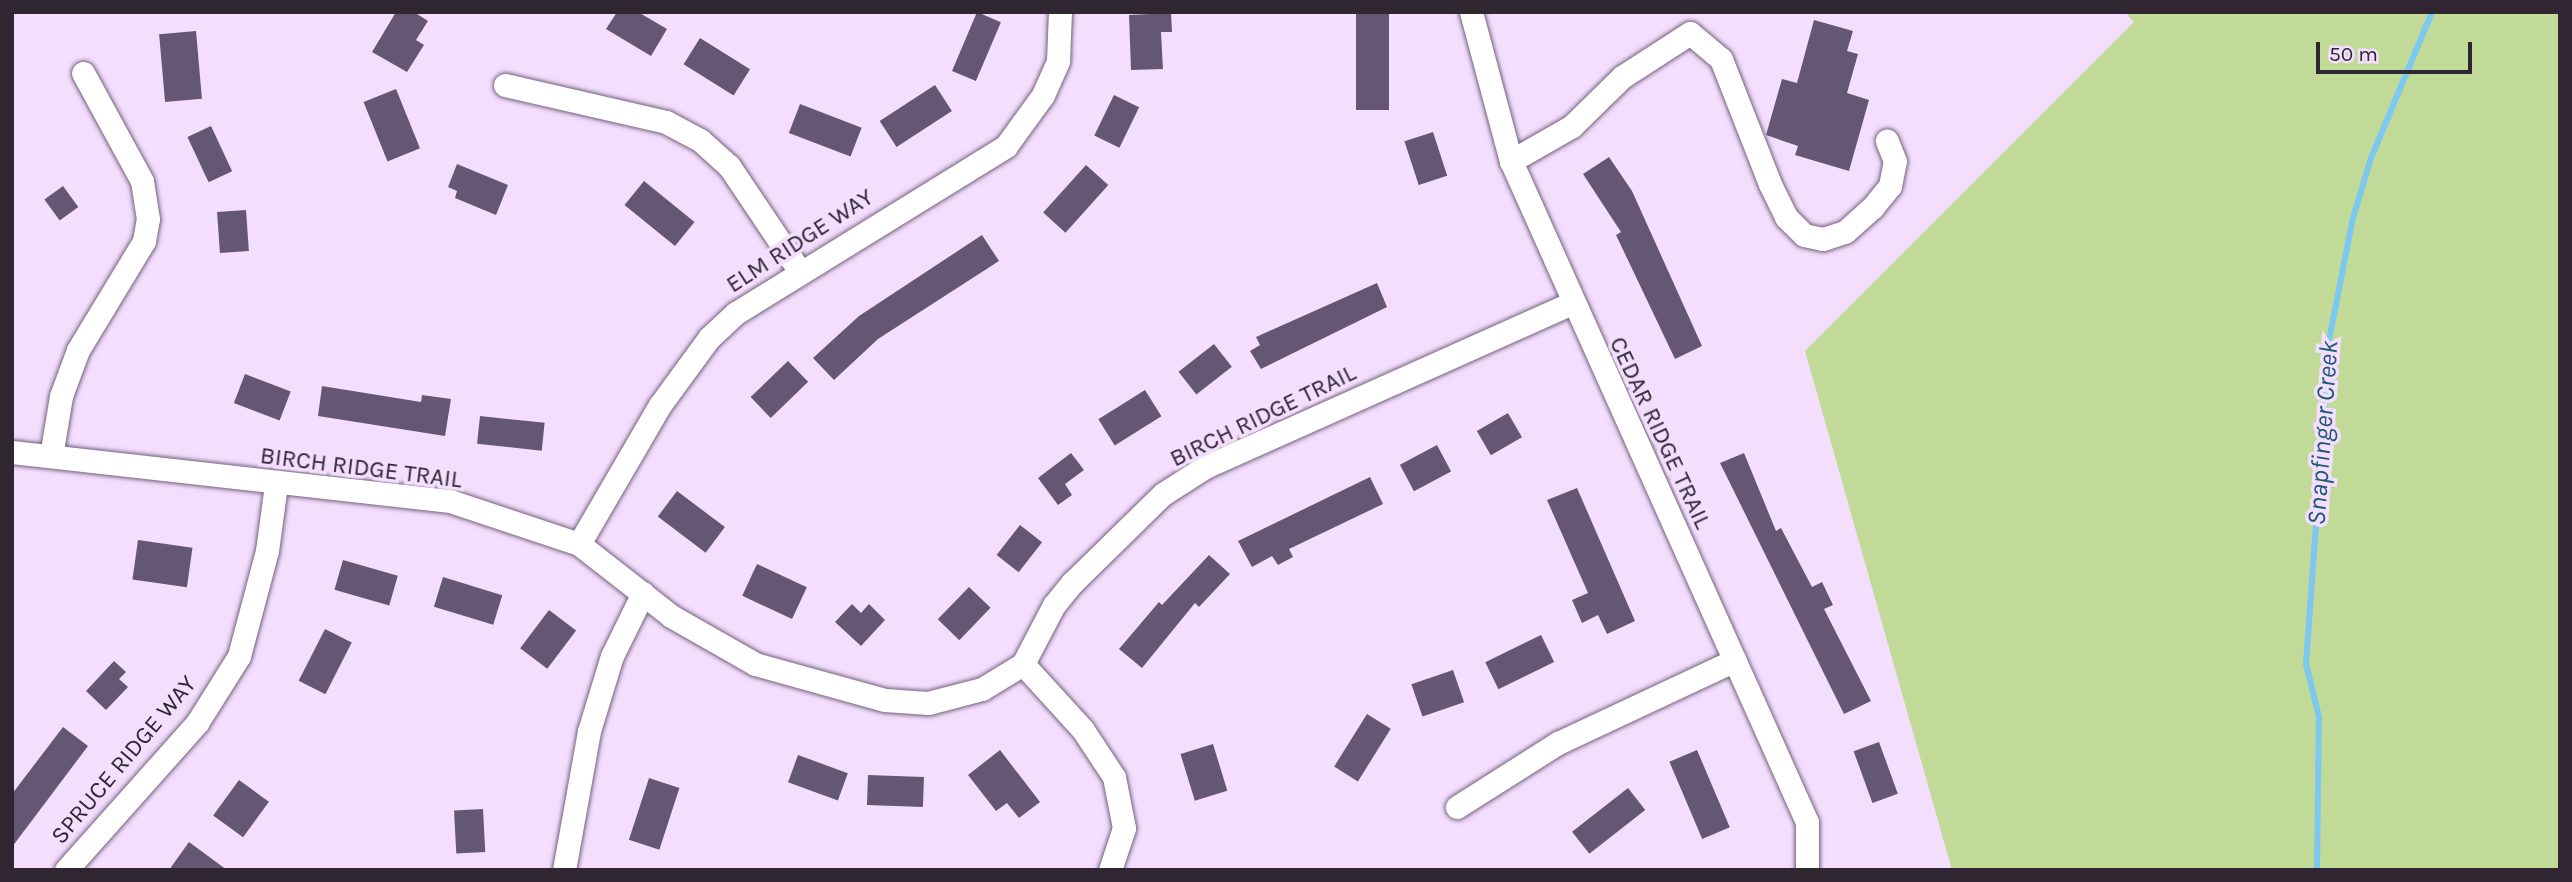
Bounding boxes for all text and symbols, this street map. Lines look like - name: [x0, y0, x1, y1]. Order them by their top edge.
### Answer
- scale bar: [2320, 28, 2476, 72]
- text: 50 m: [2329, 42, 2378, 66]
- street label: ELM RIDGE WAY: [721, 183, 879, 299]
- street label: CEDAR RIDGE TRAIL: [1603, 332, 1717, 534]
- water label: Snapfinger Creek: [2301, 340, 2345, 526]
- street label: BIRCH RIDGE TRAIL: [1165, 359, 1361, 473]
- street label: BIRCH RIDGE TRAIL: [258, 441, 464, 495]
- street label: SPRUCE RIDGE WAY: [45, 670, 203, 850]

